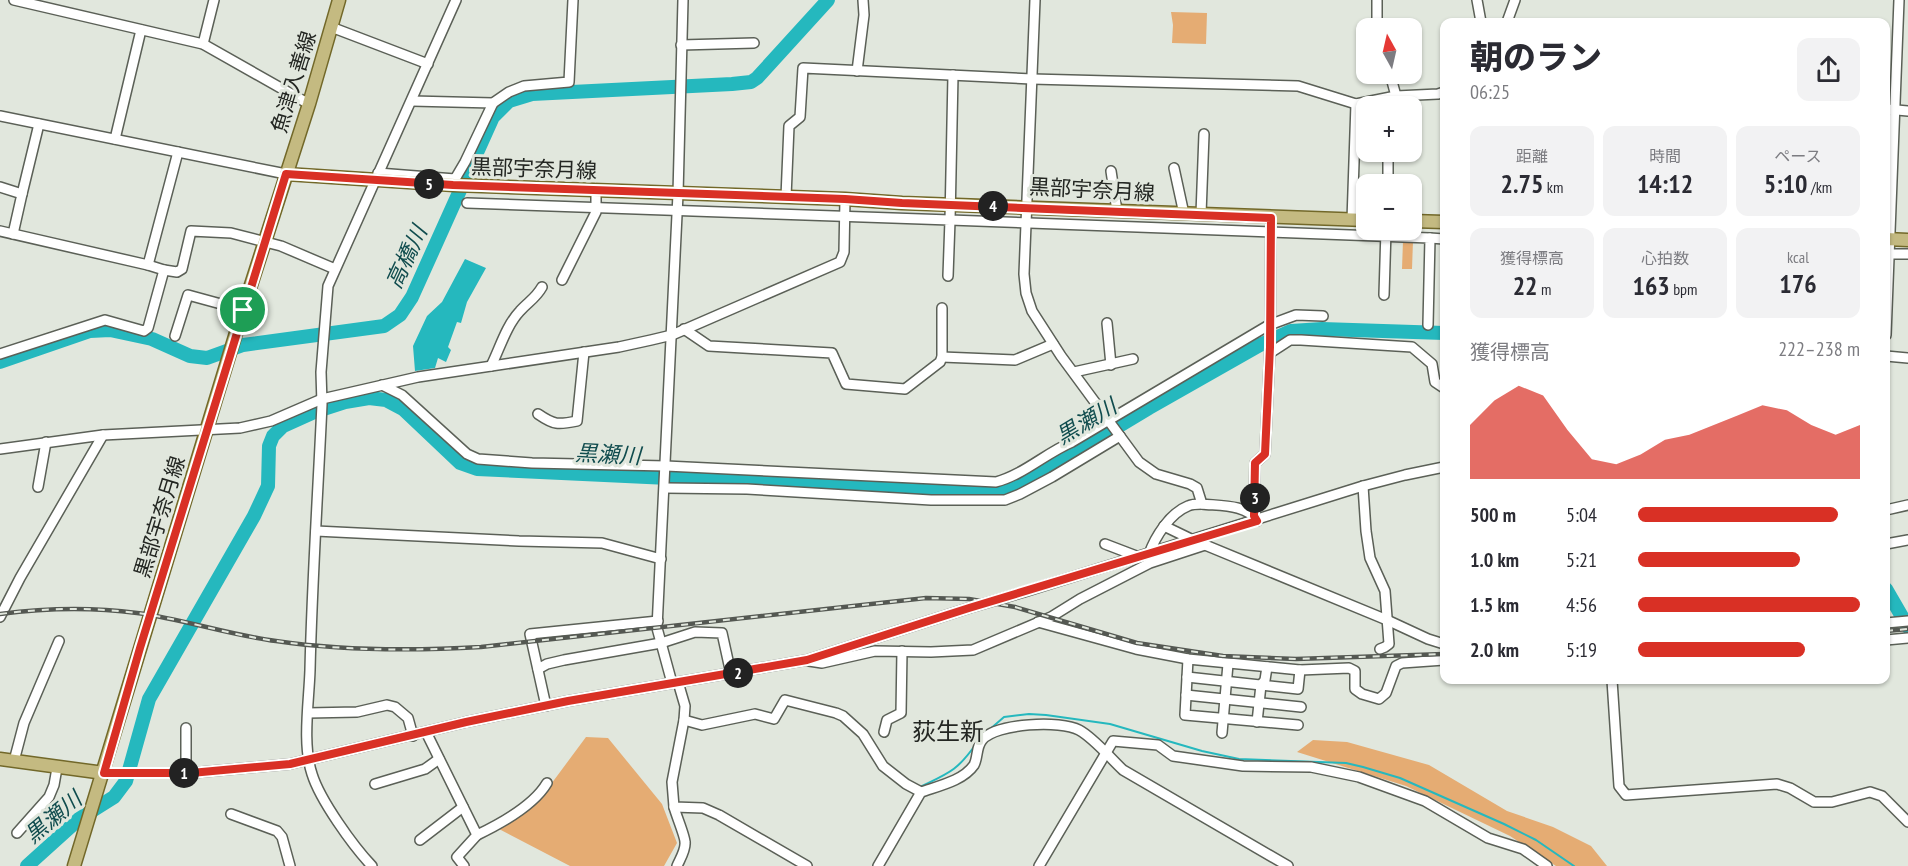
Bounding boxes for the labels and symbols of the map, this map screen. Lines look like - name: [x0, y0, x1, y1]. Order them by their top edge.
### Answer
- north arrow: [1356, 18, 1422, 84]
- street label: 魚津入善線: [265, 28, 322, 136]
- street label: 黒部宇奈月線: [471, 153, 597, 184]
- pin: 5: [414, 169, 444, 199]
- street label: 黒部宇奈月線: [1028, 173, 1156, 206]
- pin: 4: [978, 191, 1008, 221]
- water label: 高橋川: [379, 219, 433, 293]
- pin: [217, 284, 268, 335]
- water label: 黒瀬川: [1050, 391, 1123, 450]
- water label: 黒瀬川: [574, 438, 644, 470]
- street label: 黒部宇奈月線: [128, 453, 191, 581]
- pin: 3: [1240, 483, 1270, 513]
- pin: 2: [723, 658, 753, 688]
- district label: 荻生新: [912, 716, 984, 747]
- pin: 1: [169, 758, 199, 788]
- water label: 黒瀬川: [19, 784, 89, 849]

